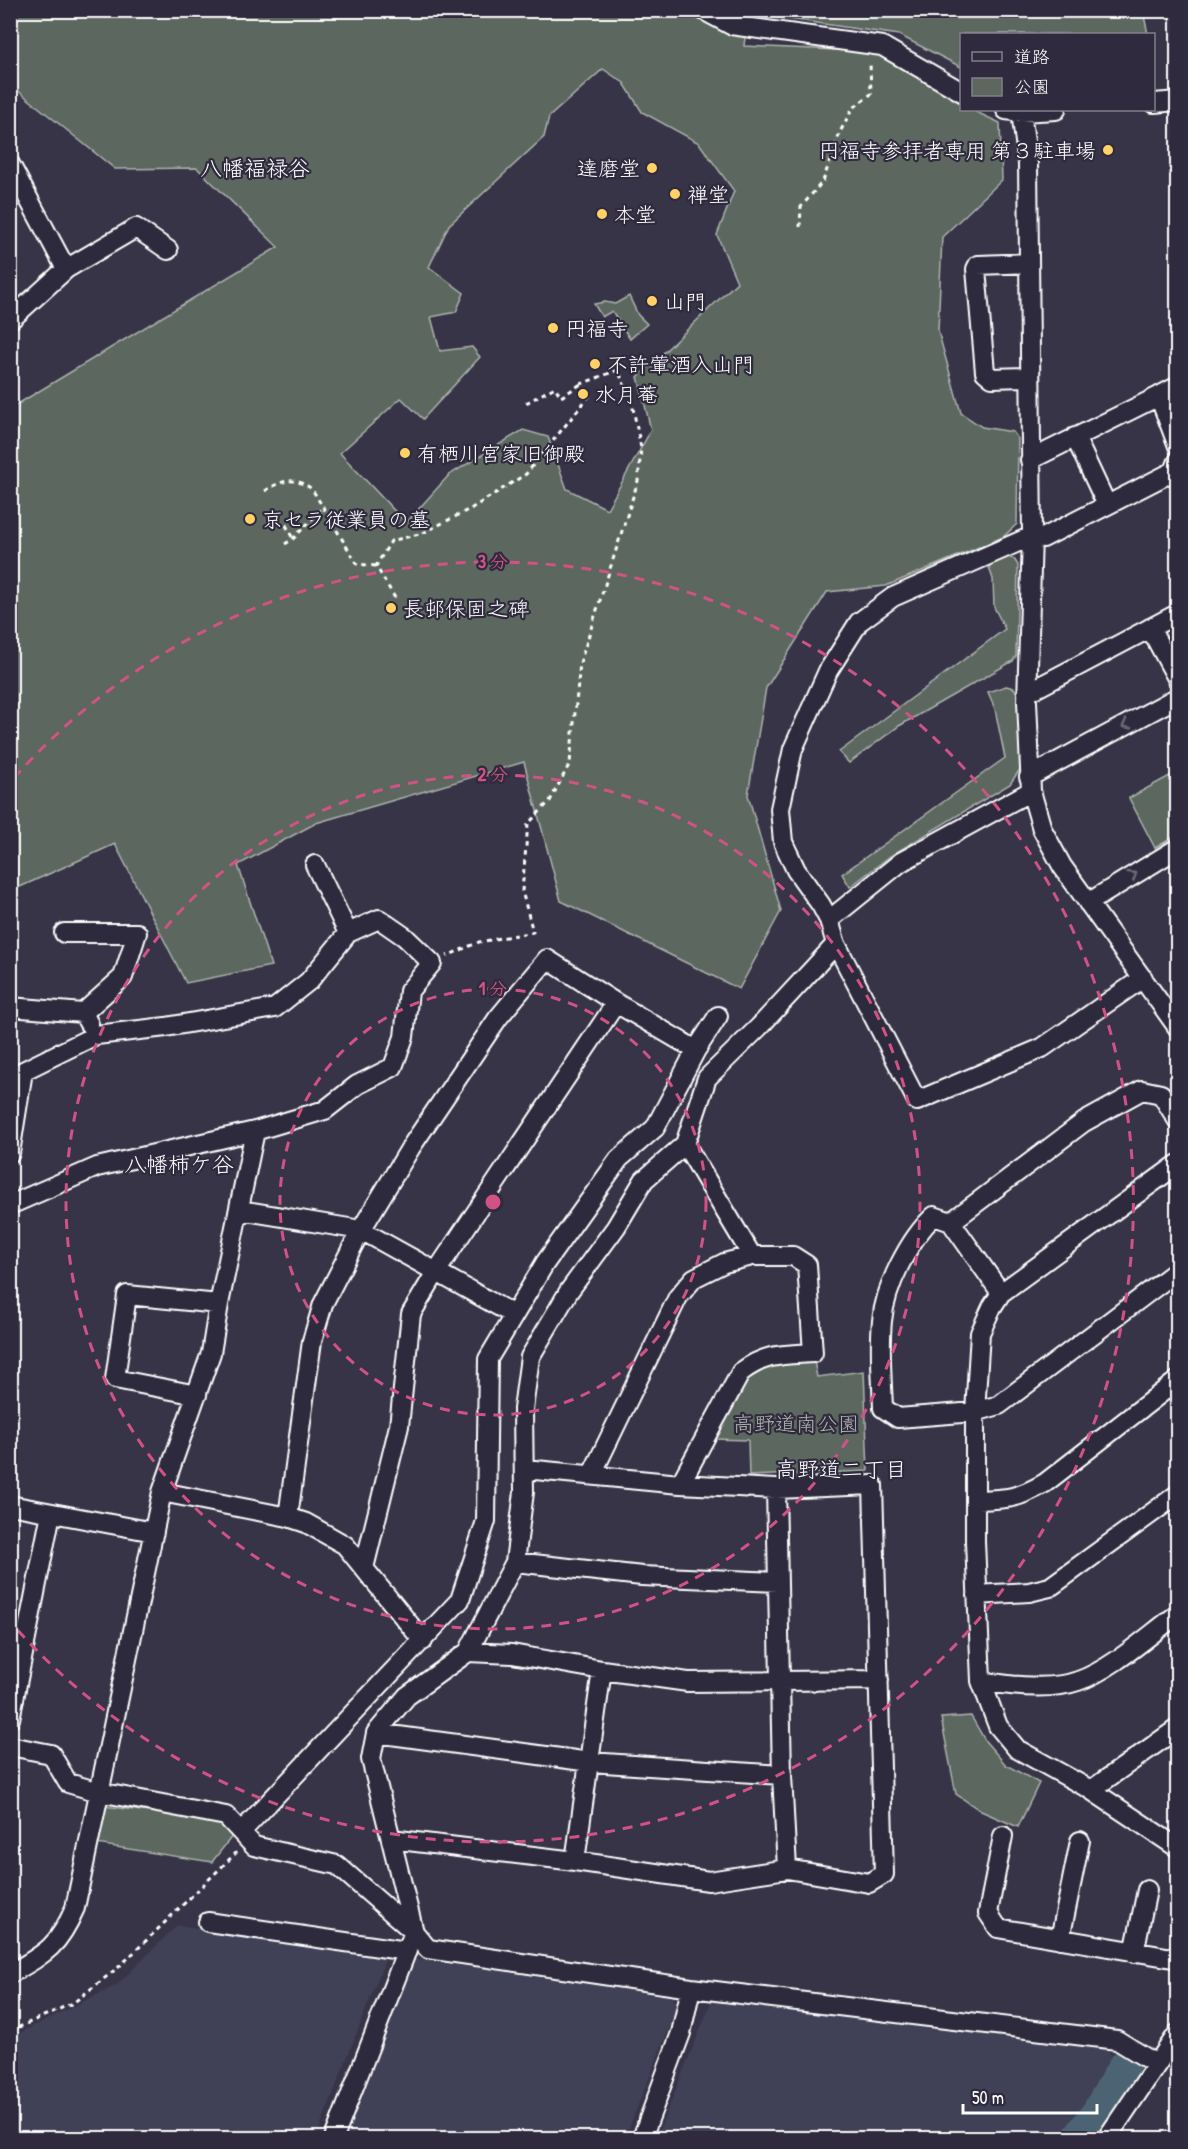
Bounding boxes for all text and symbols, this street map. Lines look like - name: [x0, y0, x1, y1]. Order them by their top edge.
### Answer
- legend: [960, 33, 1155, 111]
- text: 道路: [1014, 44, 1050, 69]
- text: 公園: [1014, 74, 1050, 99]
- place label: 円福寺参拝者専用 第３駐車場: [818, 136, 1096, 165]
- marker: 円福寺参拝者専用 第３駐車場: [1101, 143, 1115, 157]
- district label: 八幡福禄谷: [200, 153, 310, 183]
- place label: 達磨堂: [577, 154, 640, 183]
- marker: 達磨堂: [645, 161, 659, 175]
- place label: 禅堂: [687, 180, 729, 209]
- marker: 禅堂: [668, 187, 682, 201]
- place label: 本堂: [614, 200, 656, 229]
- marker: 本堂: [595, 207, 609, 221]
- place label: 山門: [664, 287, 706, 316]
- marker: 山門: [645, 294, 659, 308]
- place label: 円福寺: [565, 314, 628, 343]
- marker: 円福寺: [546, 321, 560, 335]
- place label: 不許葷酒入山門: [607, 350, 754, 379]
- marker: 不許葷酒入山門: [588, 357, 602, 371]
- place label: 水月菴: [595, 380, 658, 409]
- marker: 水月菴: [576, 387, 590, 401]
- place label: 有栖川宮家旧御殿: [417, 439, 585, 468]
- marker: 有栖川宮家旧御殿: [398, 446, 412, 460]
- place label: 京セラ従業員の墓: [262, 505, 430, 534]
- marker: 京セラ従業員の墓: [243, 512, 257, 526]
- text: 3 分: [478, 549, 508, 574]
- place label: 長邨保固之碑: [403, 594, 529, 623]
- marker: 長邨保固之碑: [384, 601, 398, 615]
- one-way arrow: [1122, 718, 1132, 729]
- text: 2 分: [478, 762, 508, 787]
- one-way arrow: [1127, 871, 1137, 883]
- text: 1 分: [479, 976, 507, 1001]
- district label: 八幡柿ケ谷: [124, 1149, 234, 1179]
- centre of rings: [483, 1192, 503, 1212]
- park label: 高野道南公園: [733, 1409, 859, 1438]
- district label: 高野道二丁目: [775, 1454, 907, 1484]
- scale bar: [963, 2077, 1096, 2115]
- text: 50 m: [972, 2085, 1004, 2110]

